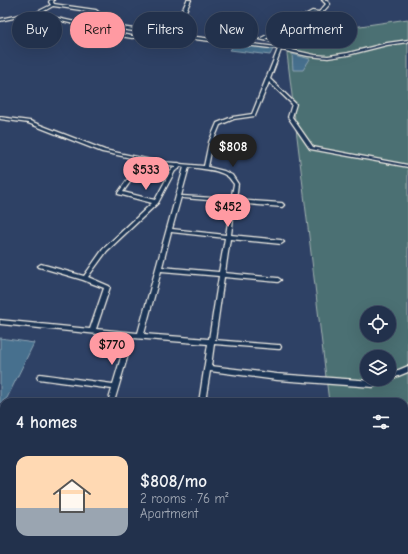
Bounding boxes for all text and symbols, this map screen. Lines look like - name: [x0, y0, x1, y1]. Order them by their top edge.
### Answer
- chip: Buy: [12, 12, 62, 48]
- chip: Rent: [70, 12, 125, 48]
- chip: Filters: [133, 12, 197, 48]
- chip: New: [205, 12, 258, 48]
- chip: Apartment: [266, 12, 357, 48]
- pin: $808: [209, 134, 257, 168]
- text: $808: [219, 139, 247, 154]
- pin: $533: [122, 157, 170, 191]
- text: $533: [132, 162, 160, 177]
- pin: $452: [204, 194, 252, 228]
- text: $452: [214, 199, 242, 214]
- map controls: [360, 306, 396, 386]
- button: locate: [360, 306, 396, 342]
- pin: $770: [88, 332, 136, 366]
- text: $770: [99, 337, 125, 352]
- button: layers: [360, 350, 396, 386]
- icon: filters: [370, 411, 392, 433]
- text: 4 homes: [16, 413, 77, 432]
- icon: home: [48, 472, 96, 520]
- text: $808/mo: [140, 472, 207, 491]
- text: 2 rooms · 76 m²: [140, 491, 228, 506]
- text: Apartment: [140, 506, 198, 521]

